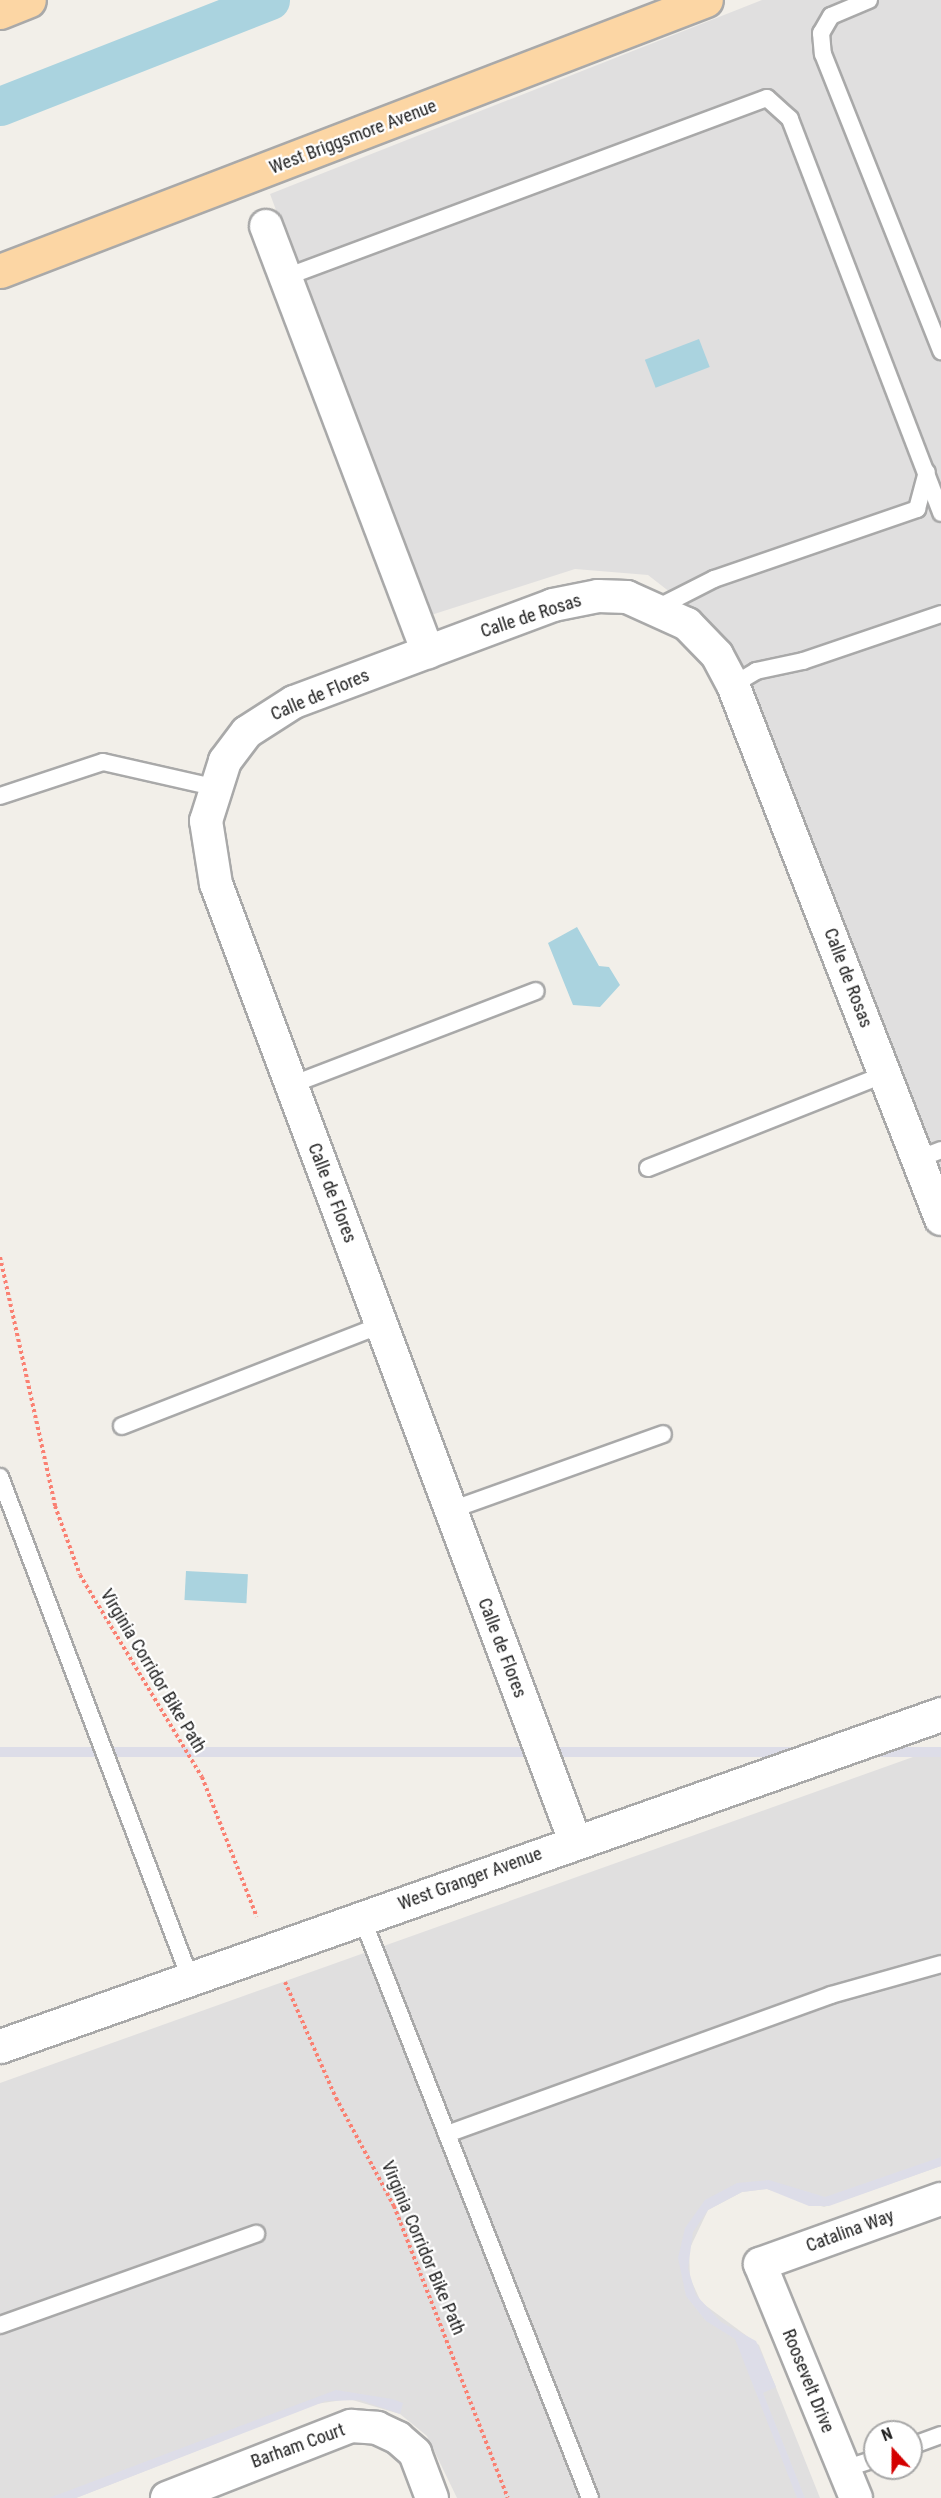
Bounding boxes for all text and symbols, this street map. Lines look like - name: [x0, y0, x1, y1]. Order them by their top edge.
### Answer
- street label: West Briggsmore Avenue: [266, 95, 440, 179]
- street label: Calle de Rosas: [478, 590, 584, 642]
- street label: Calle de Flores: [267, 665, 373, 725]
- street label: Calle de Rosas: [819, 925, 877, 1031]
- street label: Calle de Flores: [303, 1140, 361, 1246]
- street label: Virginia Corridor Bike Path: [96, 1585, 210, 1757]
- street label: Calle de Flores: [473, 1595, 531, 1701]
- street label: West Granger Avenue: [395, 1843, 545, 1915]
- street label: Virginia Corridor Bike Path: [377, 2158, 469, 2338]
- street label: Catalina Way: [803, 2205, 897, 2257]
- street label: Roosevelt Drive: [777, 2326, 839, 2436]
- street label: Barham Court: [248, 2419, 348, 2473]
- north arrow: [863, 2420, 923, 2480]
- text: N: [879, 2424, 895, 2445]

